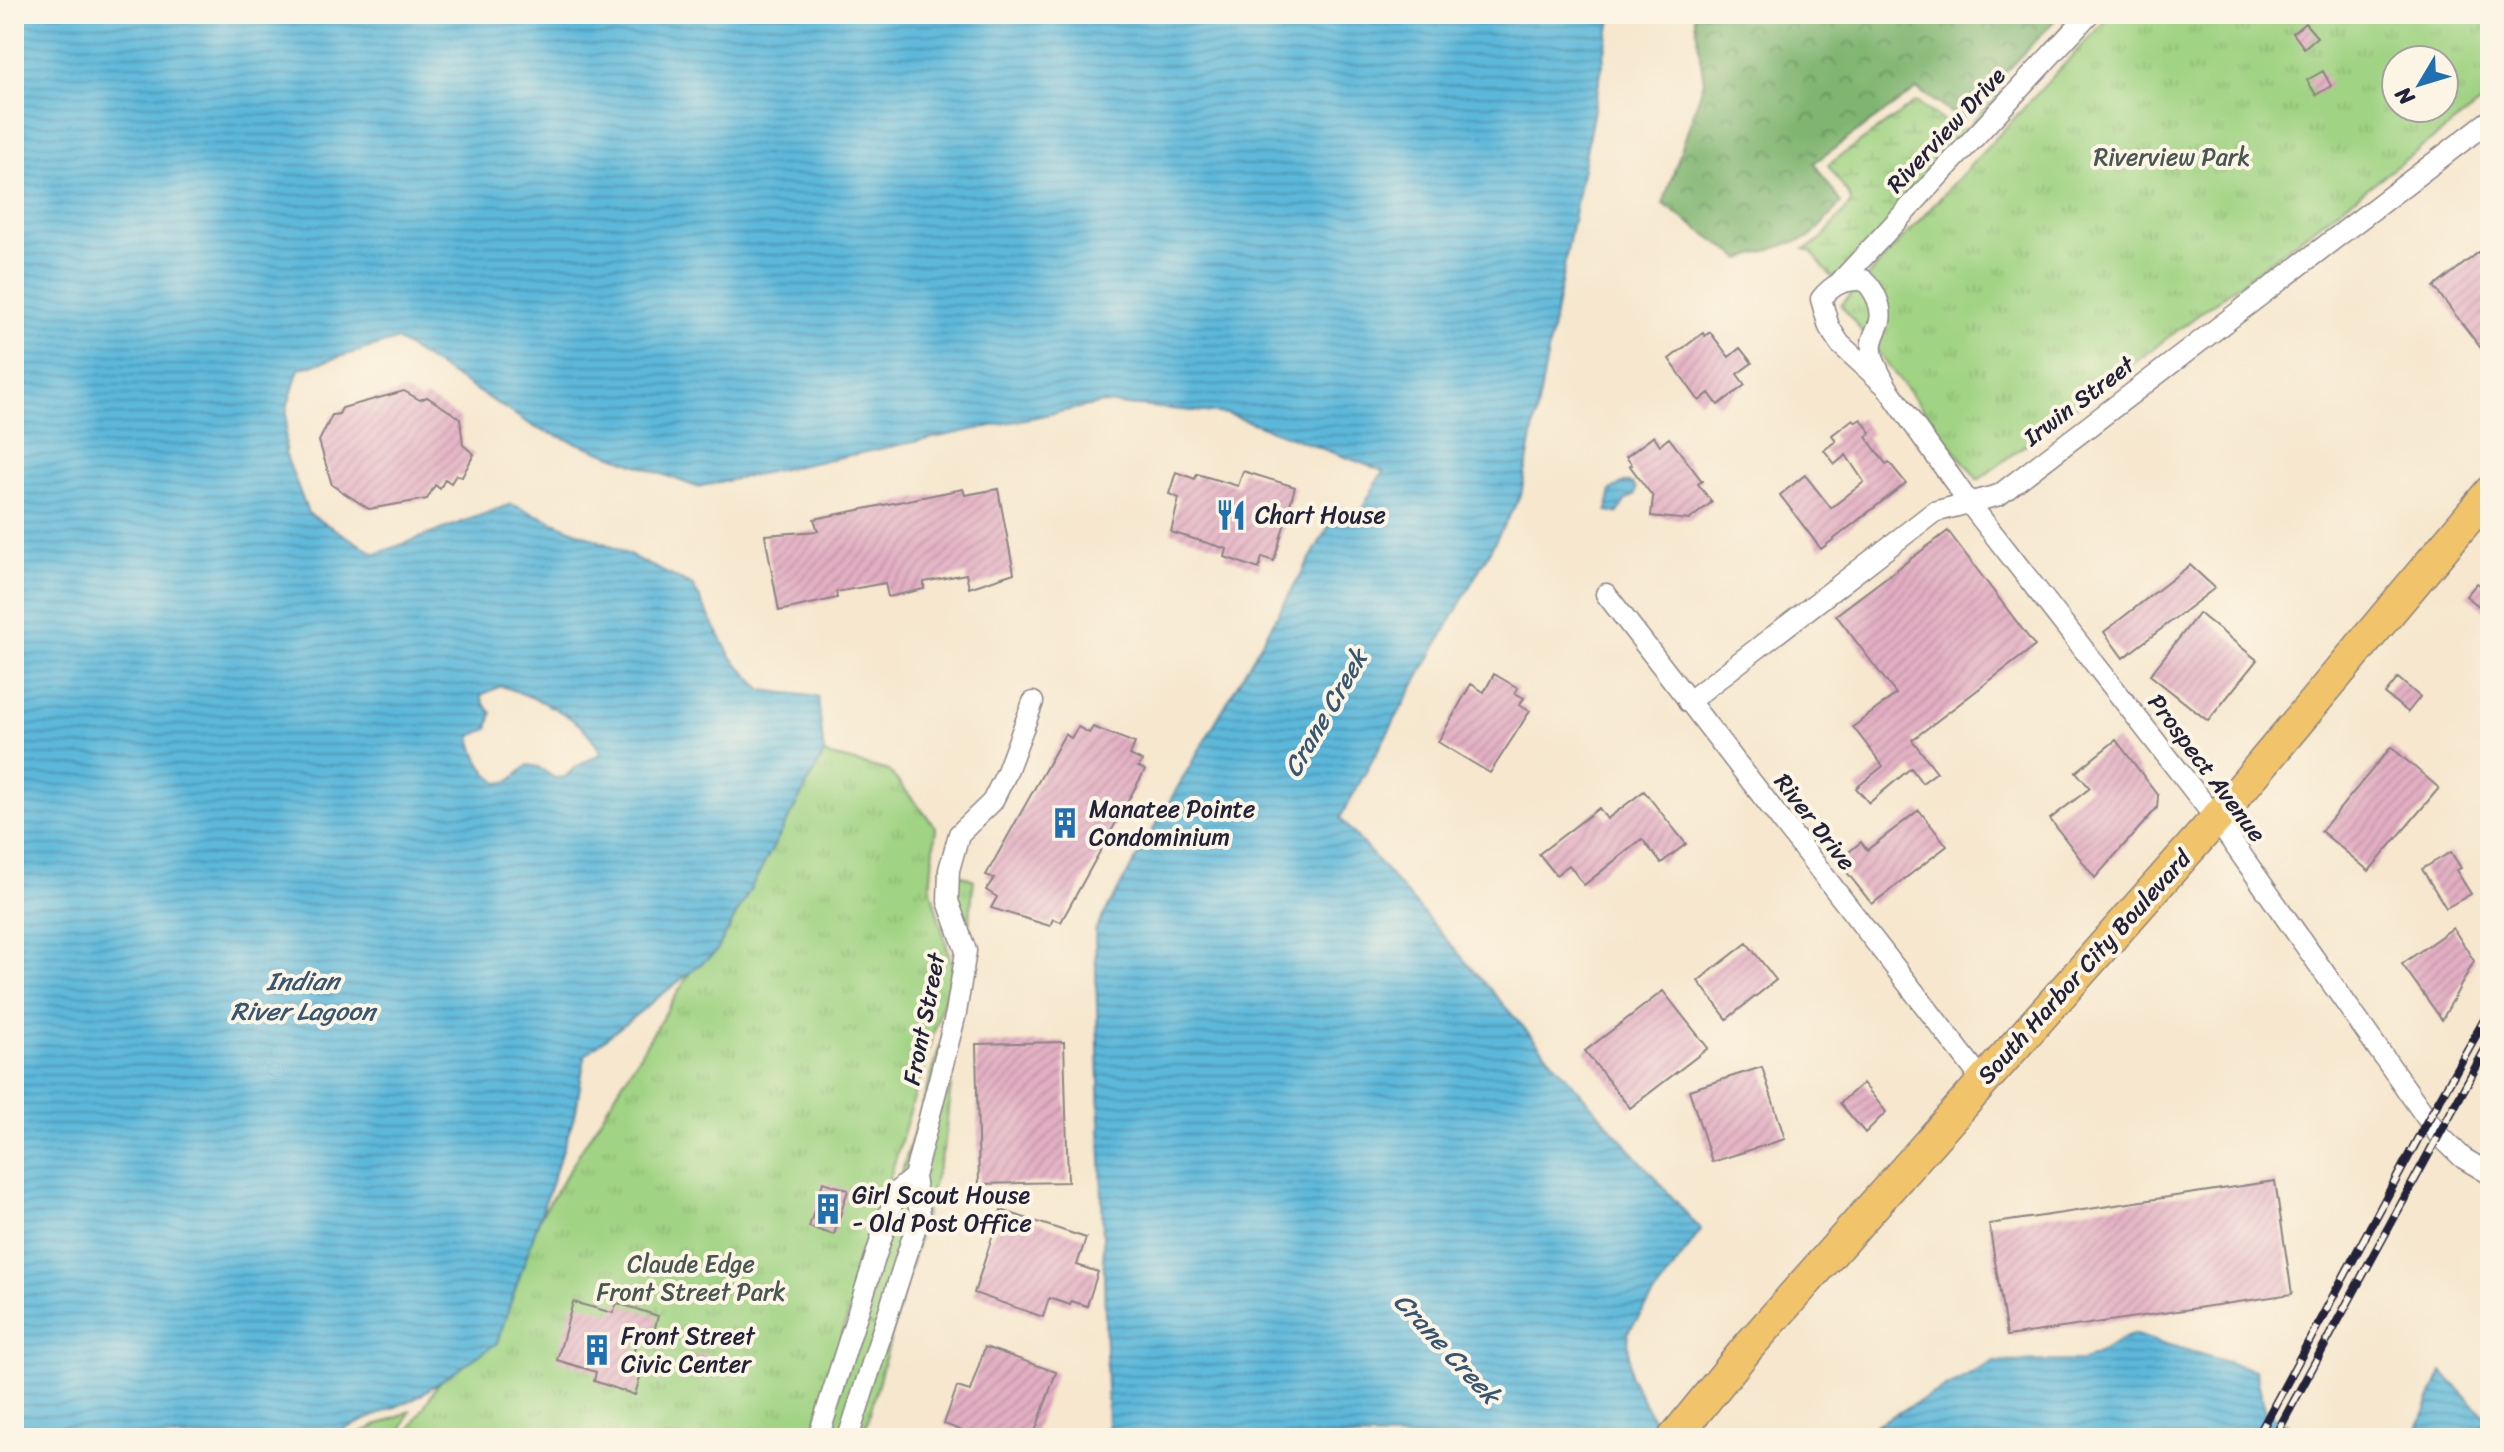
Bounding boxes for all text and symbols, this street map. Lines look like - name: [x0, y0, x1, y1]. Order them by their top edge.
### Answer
- north arrow: [2380, 44, 2460, 124]
- street label: Riverview Drive: [1876, 56, 2017, 203]
- text: N: [2384, 77, 2425, 115]
- park label: Riverview Park: [2094, 136, 2250, 178]
- street label: Irwin Street: [2013, 344, 2145, 458]
- place label: Chart House: [1255, 494, 1386, 536]
- restaurant icon: Chart House: [1214, 498, 1248, 532]
- water label: Crane Creek: [1270, 638, 1382, 785]
- street label: Prospect Avenue: [2137, 684, 2277, 852]
- street label: River Drive: [1763, 764, 1867, 880]
- place label: Manatee Pointe Condominium: [1089, 788, 1255, 858]
- building icon: Manatee Pointe Condominium: [1048, 806, 1082, 840]
- street label: South Harbor City Boulevard: [1966, 839, 2202, 1094]
- street label: Front Street: [891, 948, 958, 1089]
- water label: Indian River Lagoon: [231, 958, 378, 1034]
- place label: Girl Scout House - Old Post Office: [852, 1174, 1032, 1244]
- building icon: Girl Scout House - Old Post Office: [811, 1192, 845, 1226]
- park label: Claude Edge Front Street Park: [596, 1243, 786, 1313]
- water label: Crane Creek: [1382, 1281, 1514, 1417]
- place label: Front Street Civic Center: [621, 1315, 756, 1385]
- building icon: Front Street Civic Center: [580, 1333, 614, 1367]

